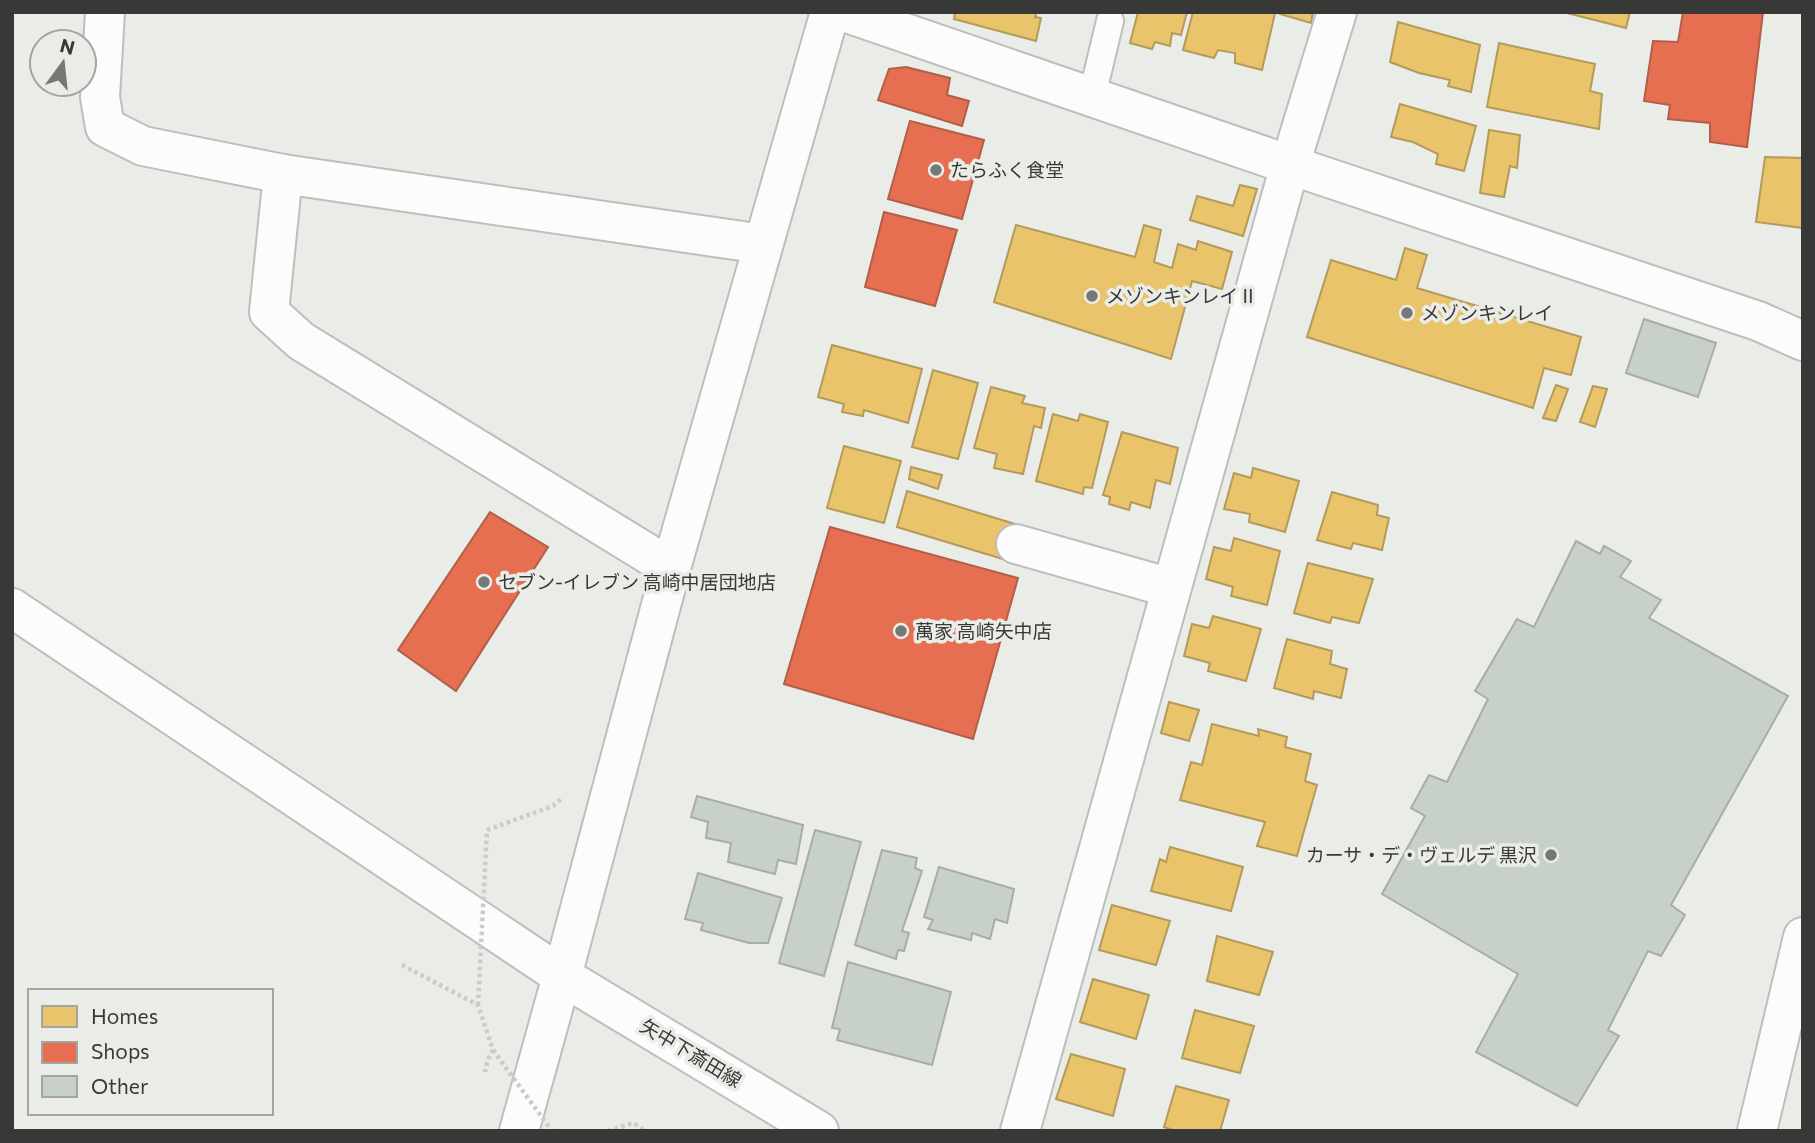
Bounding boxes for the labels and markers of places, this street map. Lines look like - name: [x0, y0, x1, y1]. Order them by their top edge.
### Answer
- place label: たらふく食堂: [950, 158, 1064, 181]
- marker: たらふく食堂: [928, 162, 944, 178]
- place label: メゾンキンレイⅡ: [1106, 284, 1257, 307]
- marker: メゾンキンレイⅡ: [1084, 288, 1100, 304]
- place label: メゾンキンレイ: [1421, 301, 1553, 324]
- marker: メゾンキンレイ: [1399, 305, 1415, 321]
- place label: セブン-イレブン 高崎中居団地店: [498, 570, 776, 593]
- marker: セブン-イレブン 高崎中居団地店: [476, 574, 492, 590]
- place label: 萬家 高崎矢中店: [915, 619, 1052, 642]
- marker: 萬家 高崎矢中店: [893, 623, 909, 639]
- place label: カーサ・デ・ヴェルデ 黒沢: [1306, 843, 1537, 866]
- marker: カーサ・デ・ヴェルデ 黒沢: [1543, 847, 1559, 863]

